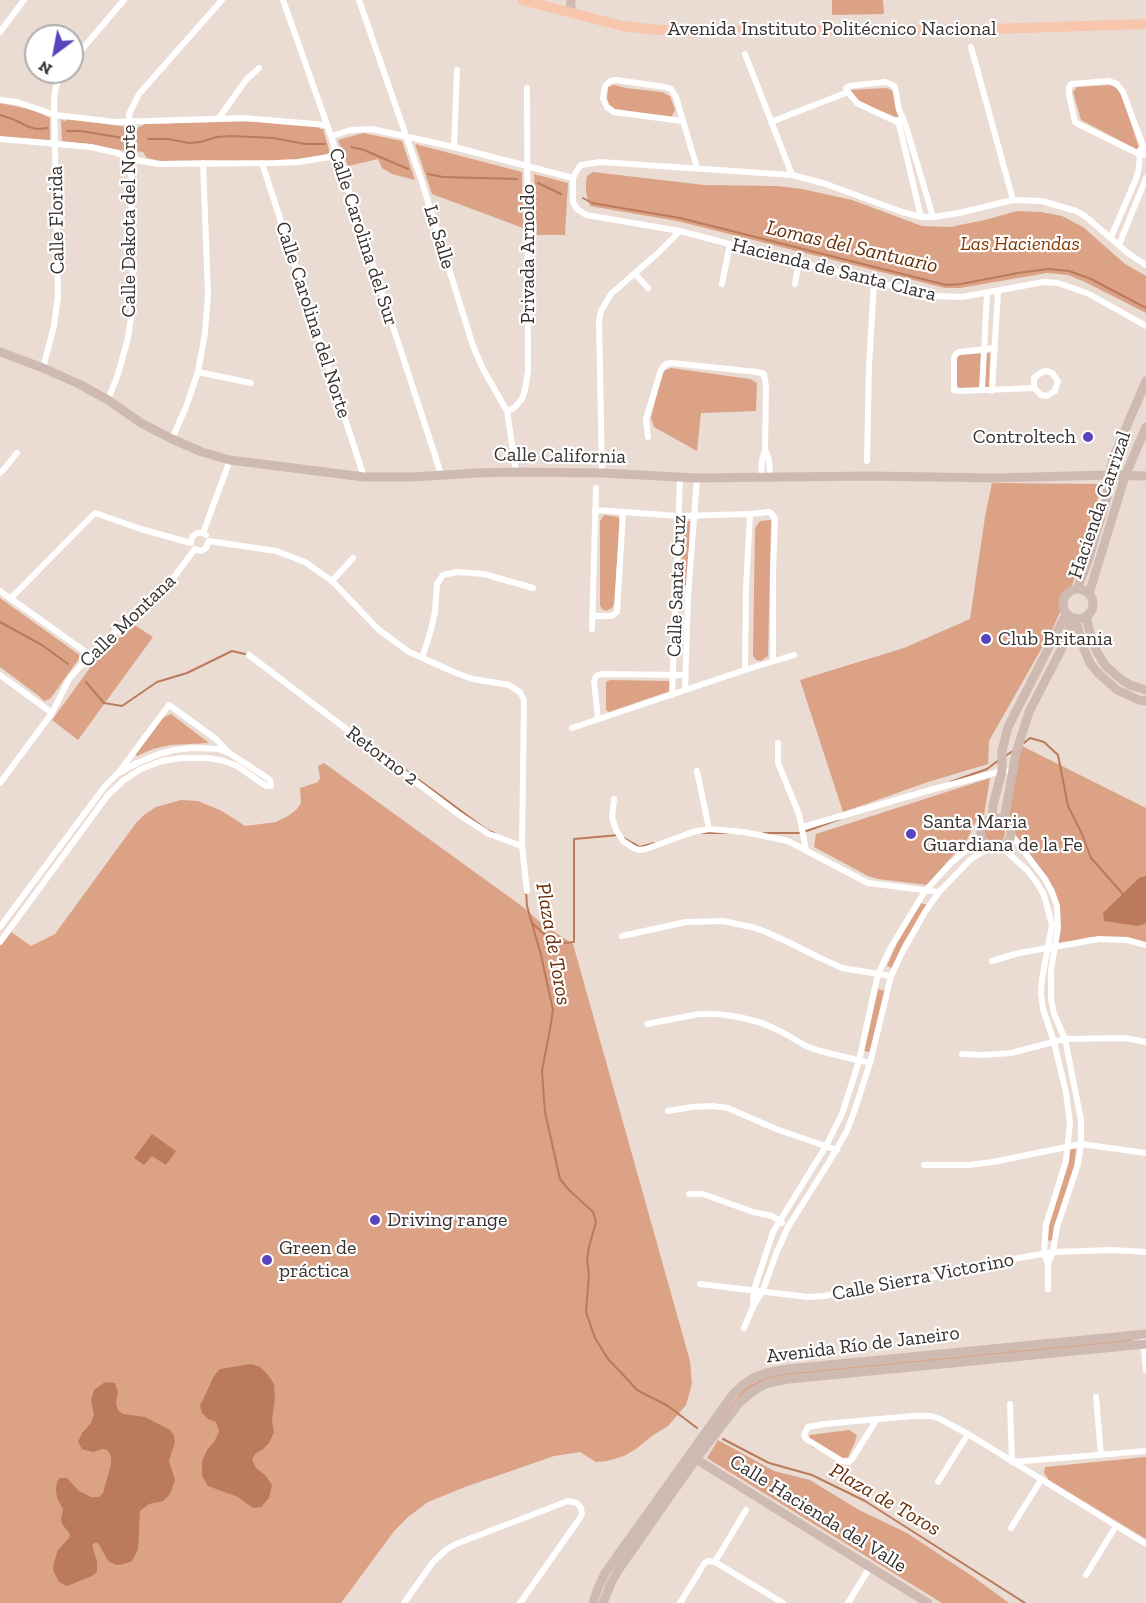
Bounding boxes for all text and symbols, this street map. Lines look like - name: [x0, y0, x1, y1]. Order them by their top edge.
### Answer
- street label: Avenida Instituto Politécnico Nacional: [668, 17, 996, 41]
- north arrow: [24, 24, 84, 84]
- text: N: [35, 57, 55, 79]
- street label: Calle Dakota del Norte: [117, 125, 141, 317]
- street label: Calle Carolina del Sur: [323, 145, 403, 329]
- street label: Calle Florida: [44, 166, 70, 274]
- street label: Privada Arnoldo: [516, 184, 540, 324]
- street label: La Salle: [418, 202, 460, 272]
- water label: Lomas del Santuario: [764, 215, 940, 279]
- street label: Calle Carolina del Norte: [270, 219, 356, 421]
- park label: Las Haciendas: [960, 232, 1080, 256]
- street label: Hacienda de Santa Clara: [729, 233, 939, 307]
- place label: Controltech: [973, 425, 1076, 449]
- street label: Hacienda Carrizal: [1063, 428, 1137, 582]
- marker: Controltech: [1081, 430, 1095, 444]
- street label: Calle California: [494, 443, 626, 469]
- street label: Calle Santa Cruz: [663, 514, 691, 658]
- street label: Calle Montana: [75, 569, 181, 673]
- place label: Club Britania: [998, 627, 1113, 651]
- marker: Club Britania: [979, 632, 993, 646]
- street label: Retorno 2: [341, 721, 423, 791]
- place label: Santa Maria Guardiana de la Fe: [923, 810, 1083, 857]
- marker: Santa Maria Guardiana de la Fe: [904, 827, 918, 841]
- water label: Plaza de Toros: [530, 881, 576, 1007]
- place label: Driving range: [387, 1208, 507, 1232]
- marker: Driving range: [368, 1213, 382, 1227]
- place label: Green de práctica: [279, 1236, 356, 1283]
- street label: Calle Sierra Victorino: [830, 1248, 1016, 1306]
- marker: Green de práctica: [260, 1253, 274, 1267]
- street label: Avenida Río de Janeiro: [765, 1321, 961, 1369]
- street label: Calle Hacienda del Valle: [725, 1450, 911, 1578]
- water label: Plaza de Toros: [825, 1458, 945, 1542]

